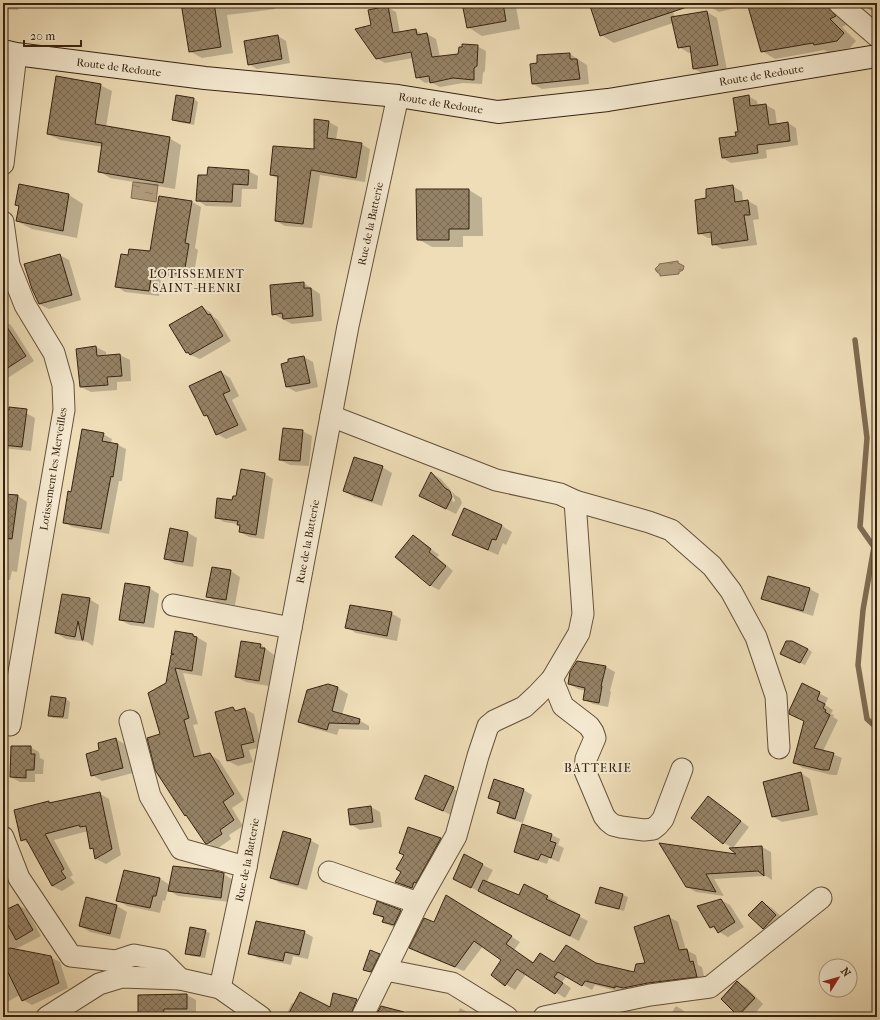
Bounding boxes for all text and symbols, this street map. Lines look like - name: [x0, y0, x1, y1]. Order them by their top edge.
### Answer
- scale bar: [24, 22, 81, 48]
- text: 20 m: [30, 29, 55, 43]
- street label: Route de Redoute: [76, 56, 163, 79]
- street label: Route de Redoute: [718, 62, 805, 89]
- street label: Route de Redoute: [397, 90, 484, 117]
- street label: Rue de la Batterie: [355, 180, 386, 267]
- district label: LOTISSEMENT SAINT-HENRI: [149, 267, 245, 295]
- street label: Lotissement les Merveilles: [37, 407, 70, 532]
- street label: Rue de la Batterie: [294, 498, 322, 585]
- district label: BATTERIE: [564, 761, 632, 775]
- street label: Rue de la Batterie: [233, 816, 262, 903]
- north arrow: [818, 958, 858, 998]
- text: N: [838, 965, 854, 980]

